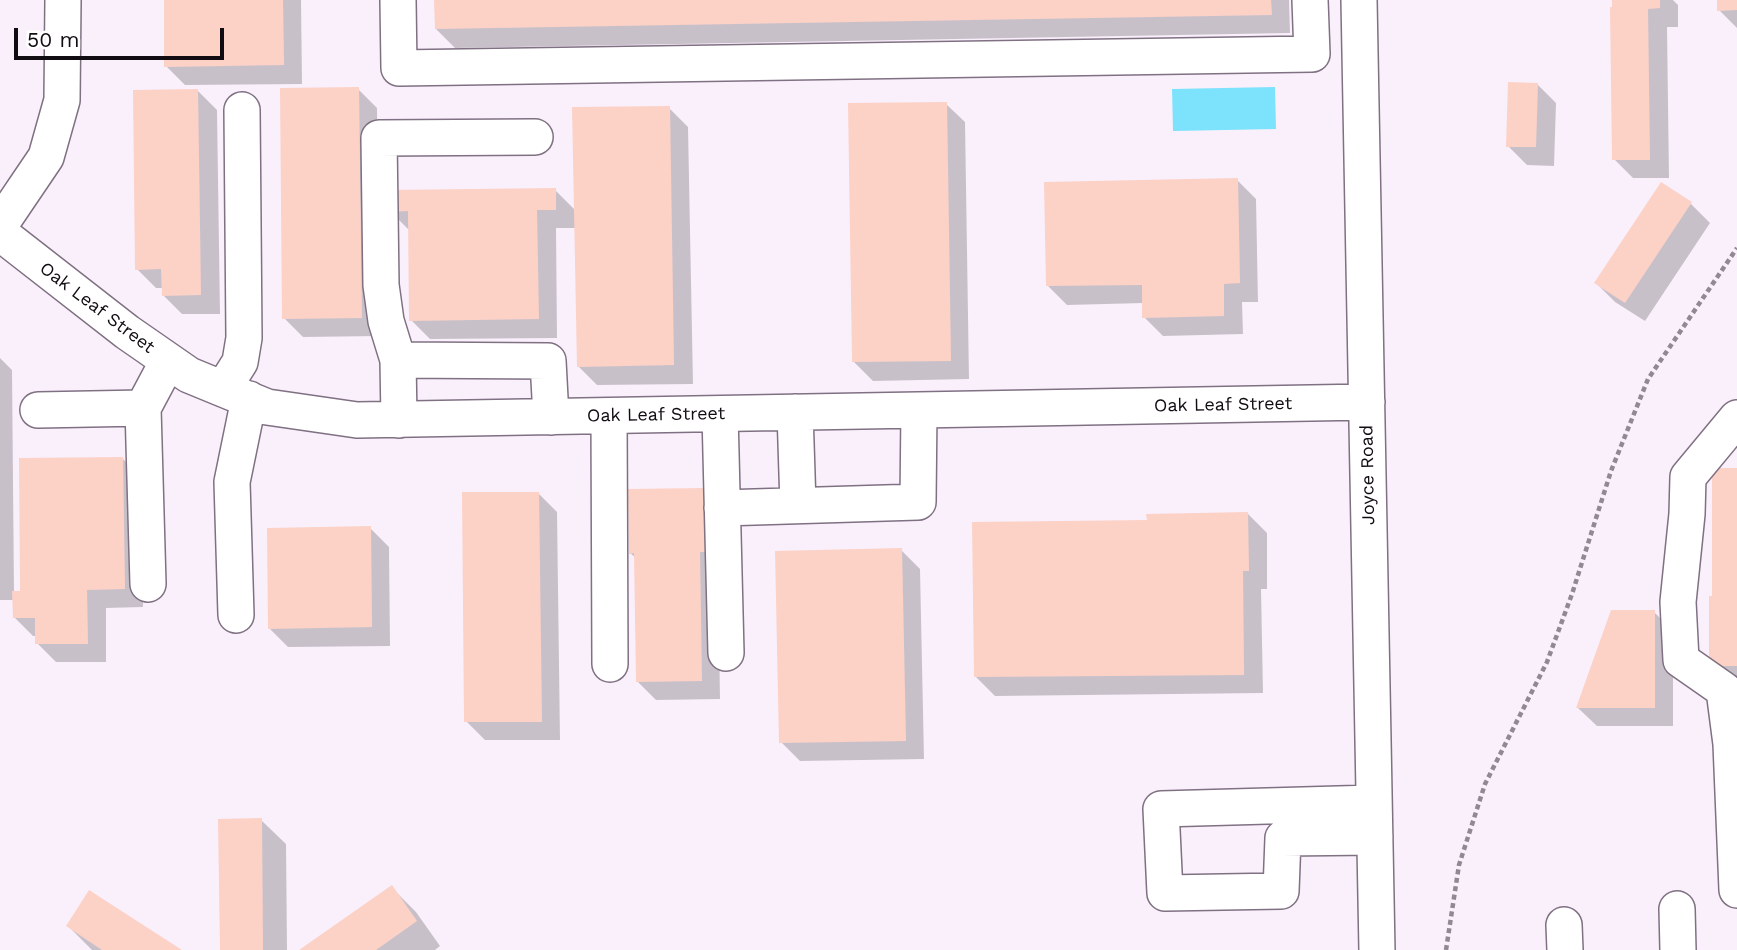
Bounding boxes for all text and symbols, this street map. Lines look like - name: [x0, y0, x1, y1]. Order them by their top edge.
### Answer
- scale bar: [18, 14, 228, 58]
- text: 50 m: [27, 27, 79, 52]
- street label: Oak Leaf Street: [35, 258, 159, 358]
- street label: Oak Leaf Street: [1154, 393, 1292, 417]
- street label: Oak Leaf Street: [587, 403, 725, 427]
- street label: Joyce Road: [1356, 425, 1380, 525]

